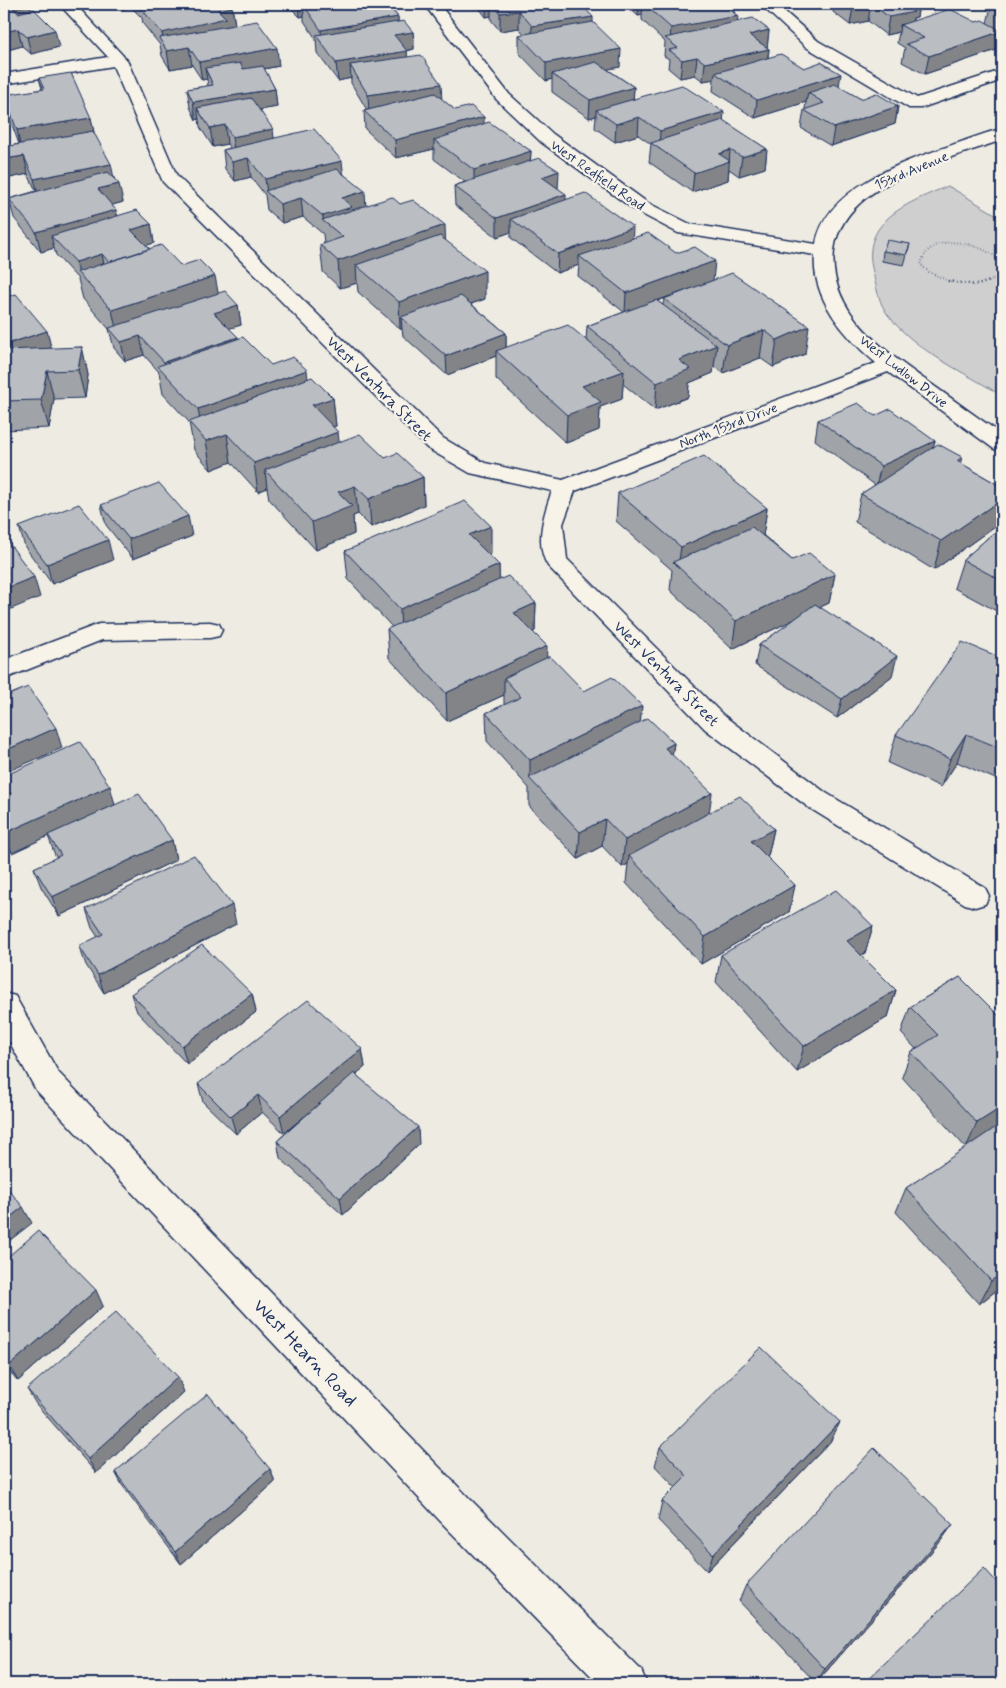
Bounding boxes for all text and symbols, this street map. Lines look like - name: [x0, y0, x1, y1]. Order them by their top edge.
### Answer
- street label: West Redfield Road: [547, 136, 648, 215]
- street label: 153rd Avenue: [872, 147, 951, 195]
- street label: West Ventura Street: [321, 332, 436, 447]
- street label: West Ludlow Drive: [855, 332, 951, 412]
- street label: North 153rd Drive: [677, 399, 780, 453]
- street label: West Ventura Street: [608, 617, 723, 732]
- street label: West Hearn Road: [247, 1294, 363, 1412]

